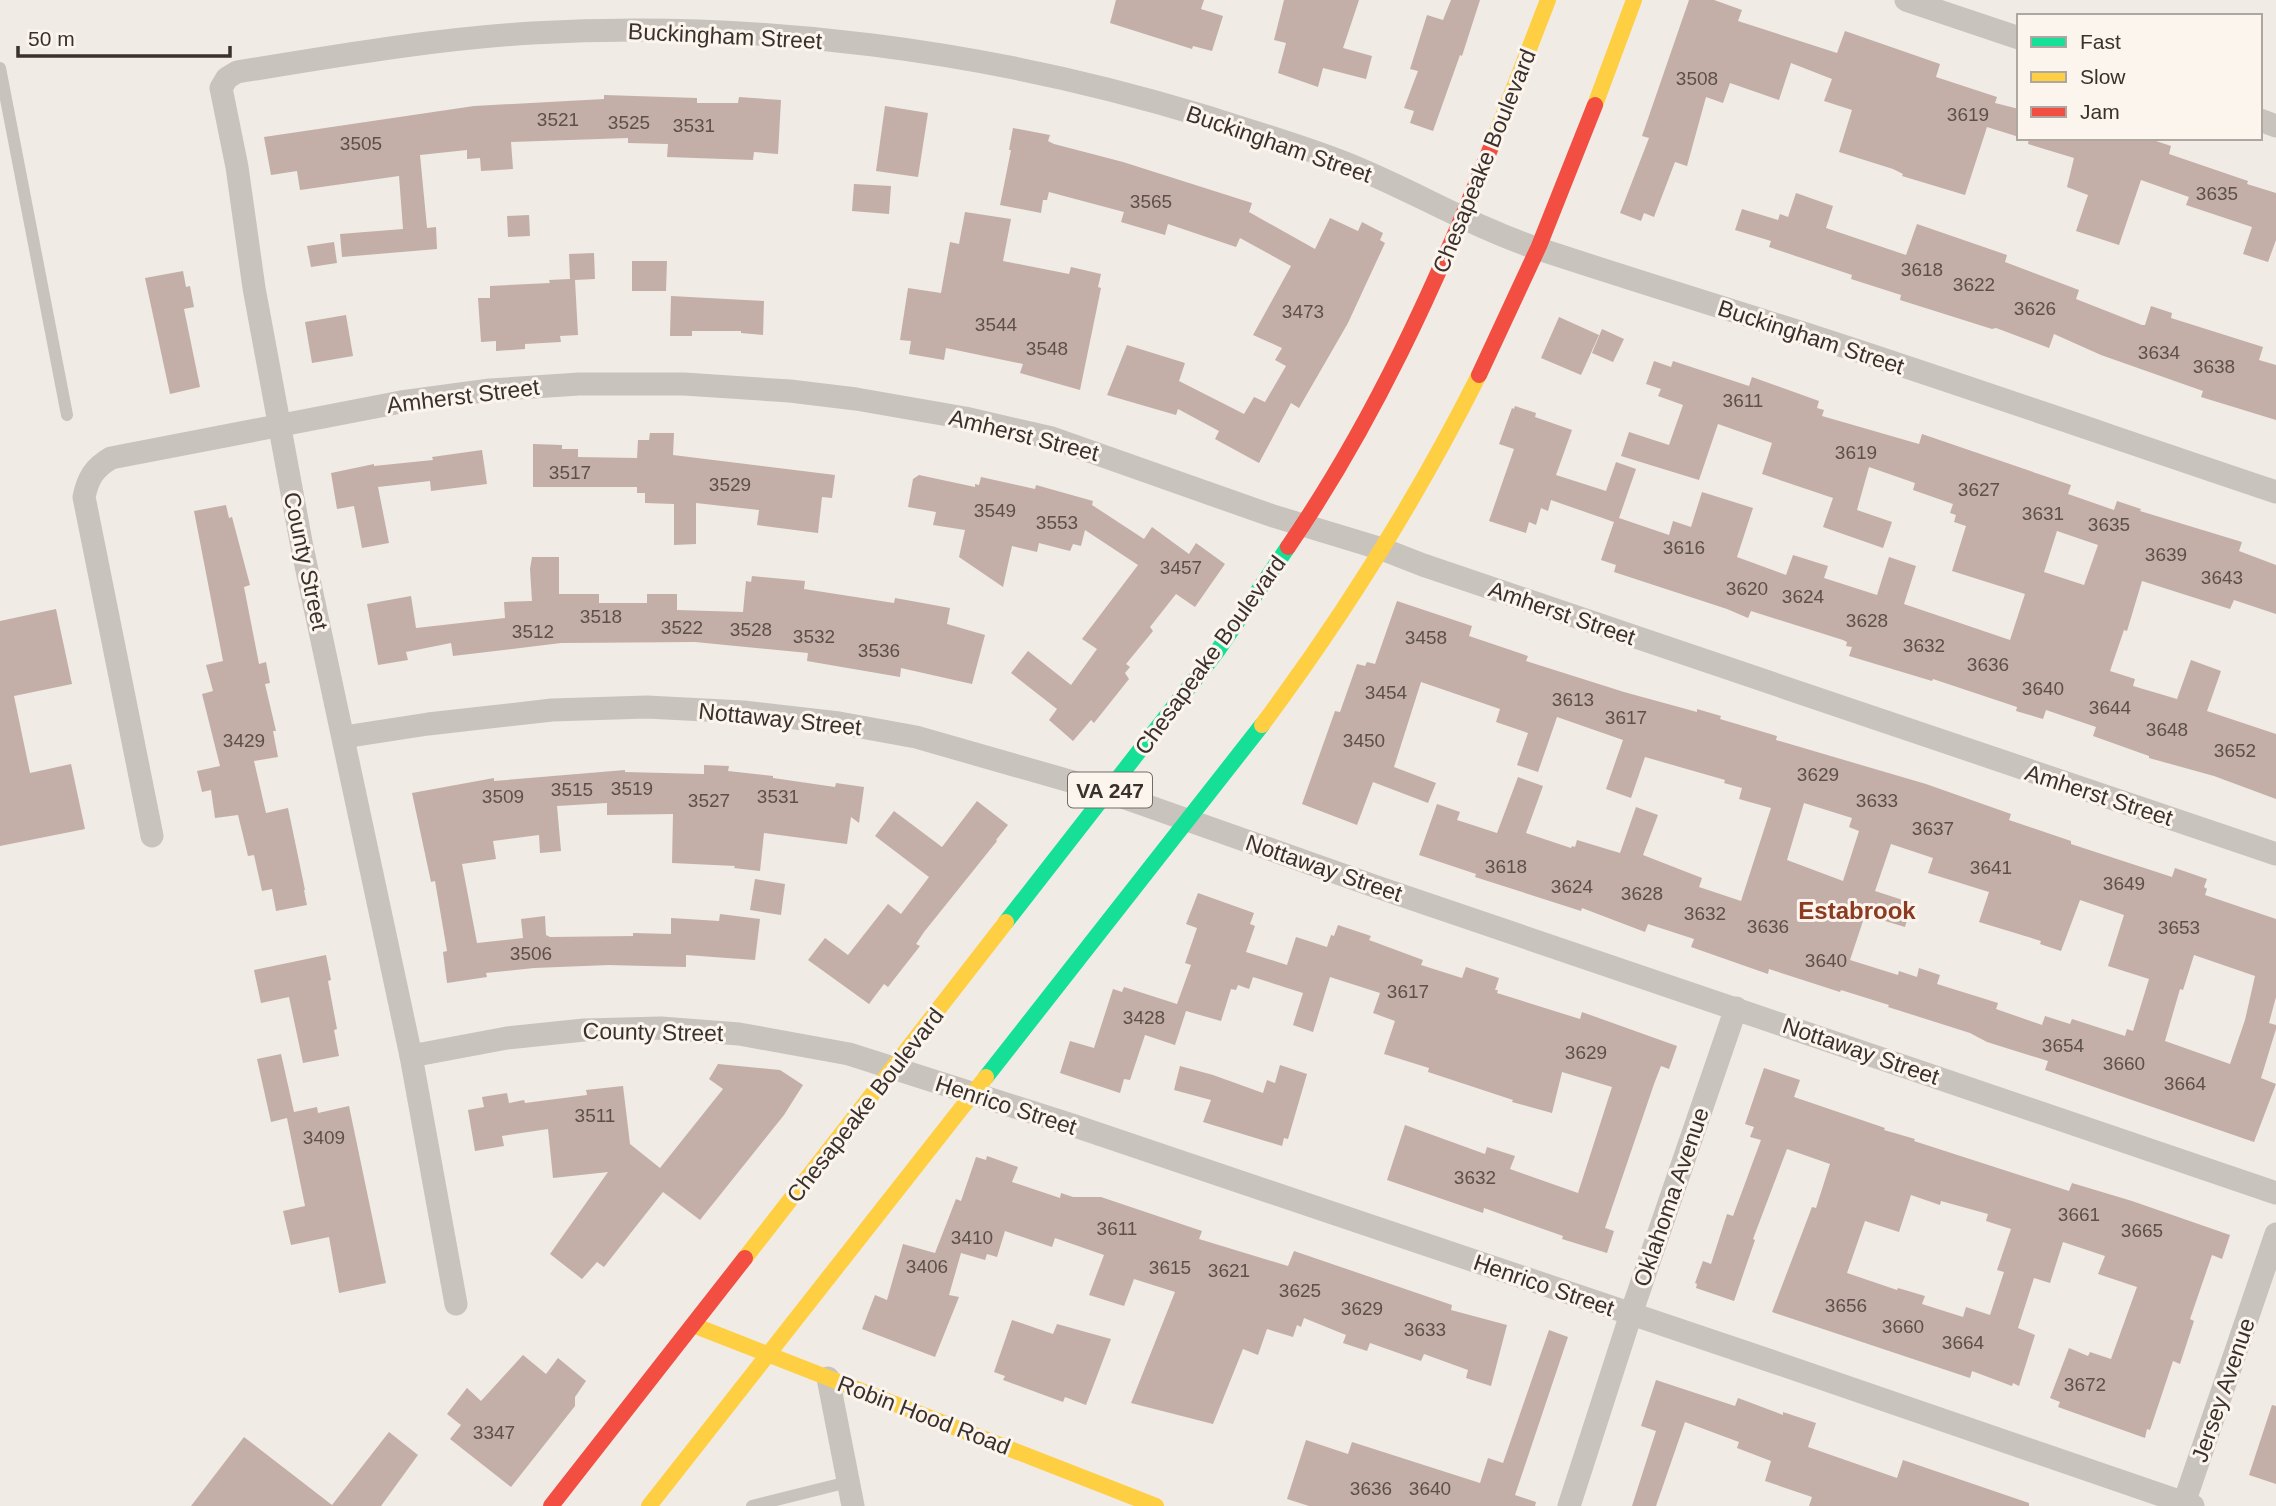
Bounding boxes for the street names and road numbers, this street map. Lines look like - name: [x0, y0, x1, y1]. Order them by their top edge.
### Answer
- street label: Buckingham Street: [627, 18, 823, 54]
- street label: Chesapeake Boulevard: [1427, 45, 1541, 277]
- street label: Buckingham Street: [1183, 100, 1376, 188]
- street label: Buckingham Street: [1715, 295, 1908, 380]
- street label: Amherst Street: [385, 374, 541, 418]
- street label: Amherst Street: [946, 404, 1102, 466]
- street label: County Street: [279, 490, 333, 633]
- street label: Chesapeake Boulevard: [1129, 551, 1291, 759]
- street label: Amherst Street: [1485, 576, 1639, 650]
- street label: Nottaway Street: [697, 698, 863, 741]
- street label: Amherst Street: [2022, 759, 2177, 831]
- road number: VA 247: [1068, 772, 1152, 808]
- street label: Nottaway Street: [1242, 829, 1406, 907]
- street label: Chesapeake Boulevard: [781, 1003, 949, 1207]
- street label: Nottaway Street: [1779, 1012, 1943, 1090]
- street label: County Street: [582, 1018, 724, 1046]
- street label: Henrico Street: [932, 1070, 1080, 1140]
- street label: Oklahoma Avenue: [1628, 1104, 1714, 1290]
- street label: Henrico Street: [1470, 1249, 1618, 1321]
- street label: Jersey Avenue: [2186, 1315, 2260, 1465]
- street label: Robin Hood Road: [834, 1370, 1014, 1460]

